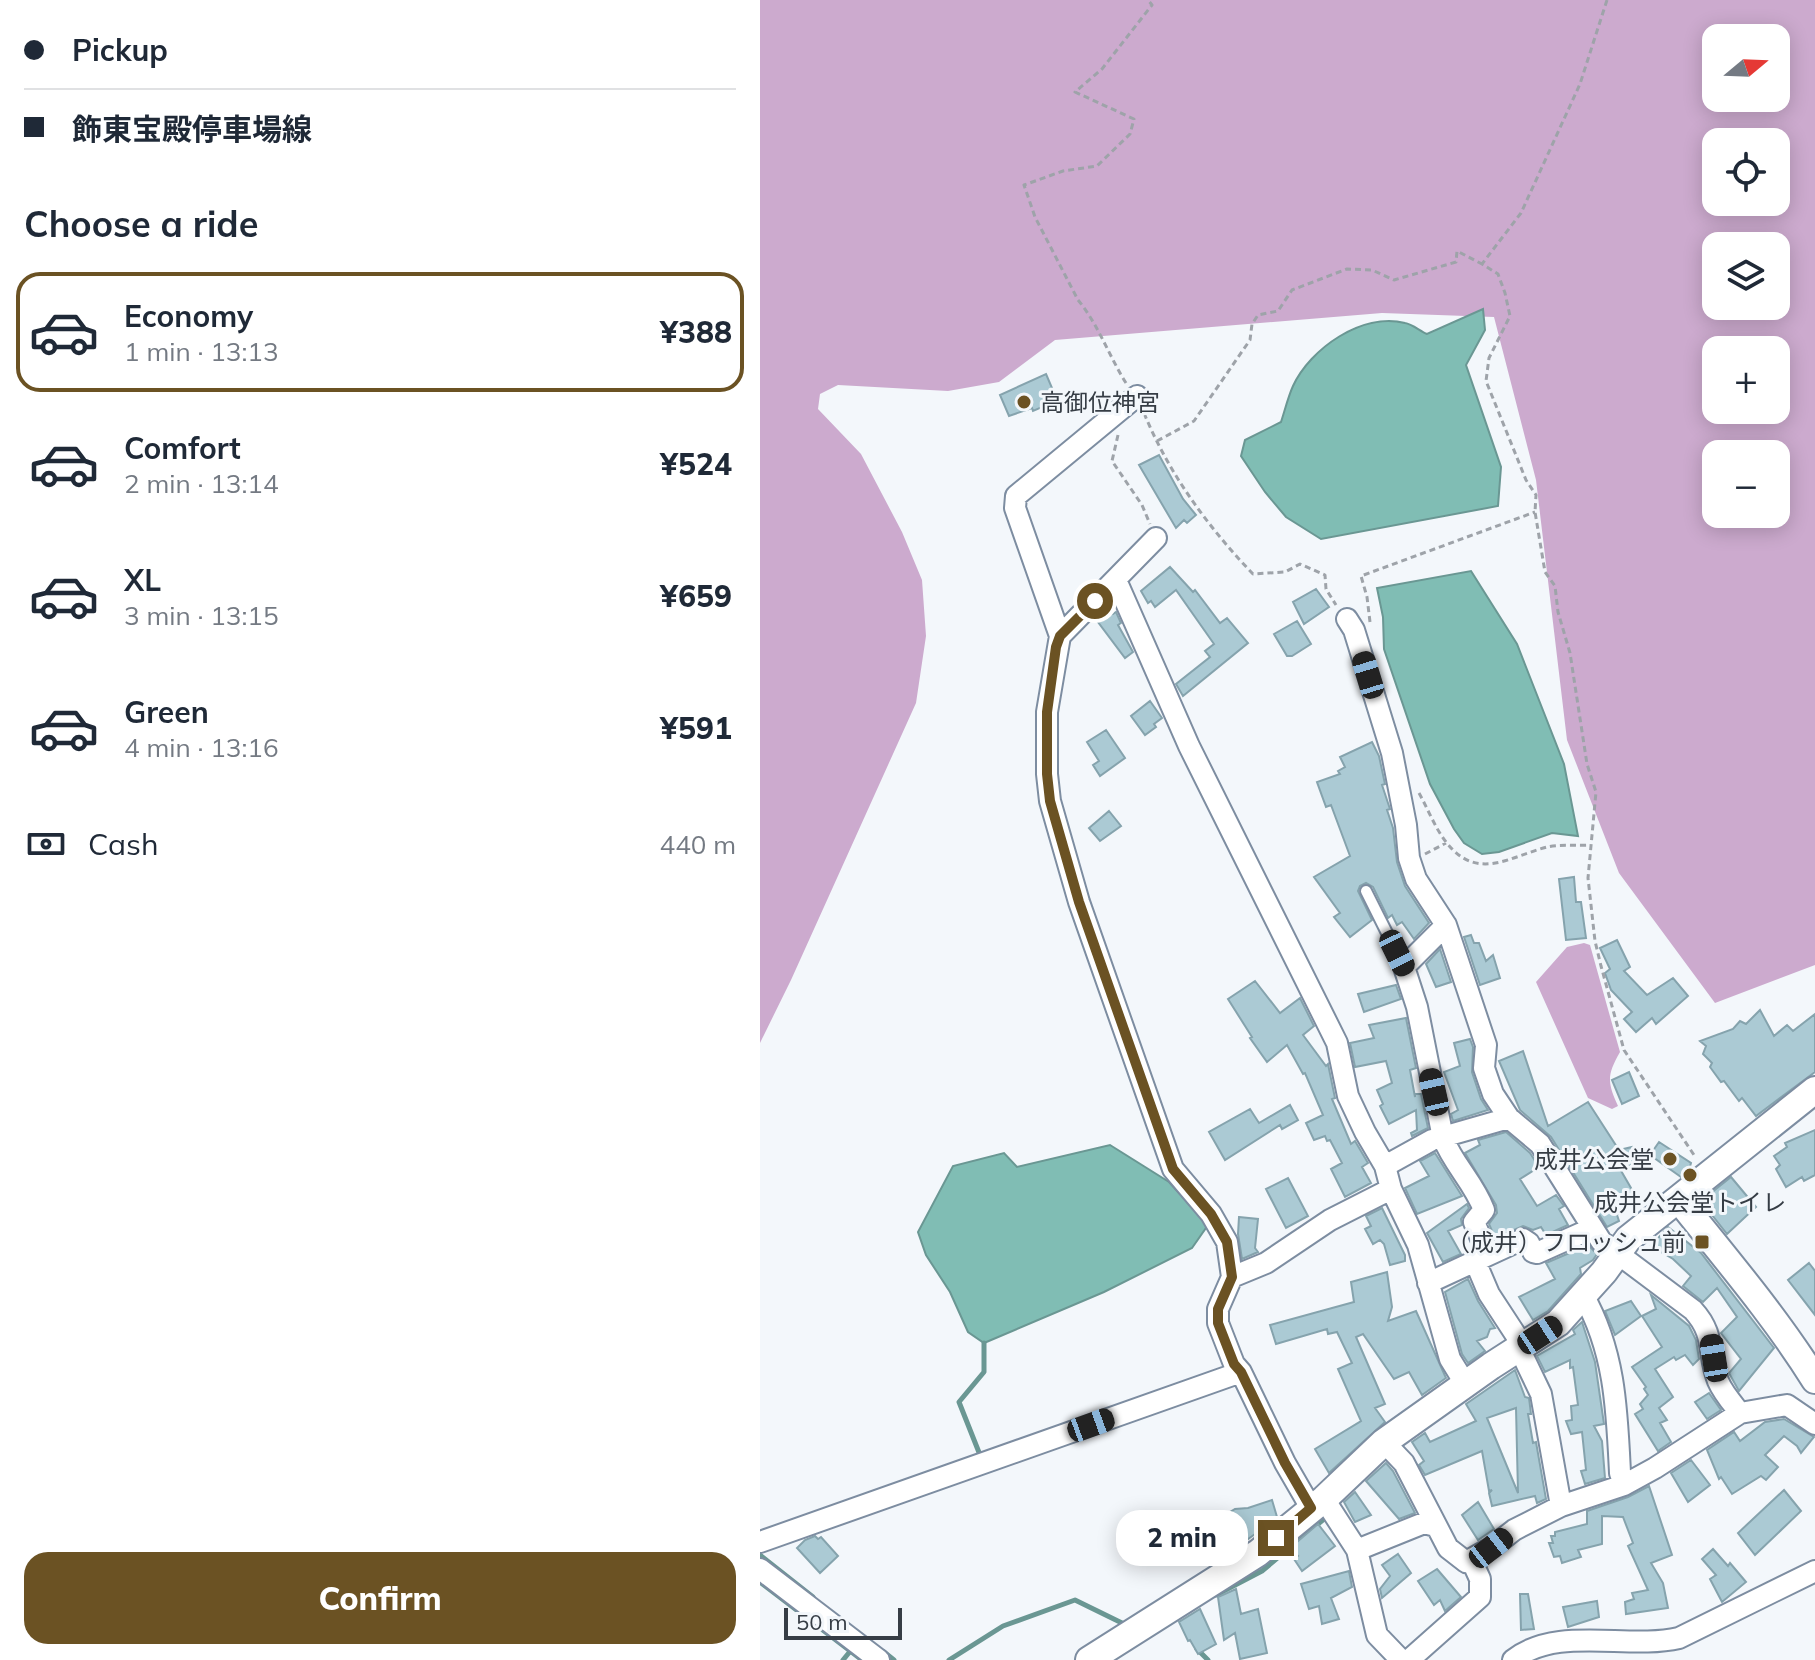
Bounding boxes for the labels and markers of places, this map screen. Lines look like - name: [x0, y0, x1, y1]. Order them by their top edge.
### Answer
- place label: 高御位神宮: [1040, 387, 1160, 417]
- marker: 高御位神宮: [1015, 393, 1033, 411]
- place label: 成井公会堂: [1534, 1144, 1654, 1174]
- marker: 成井公会堂: [1661, 1150, 1679, 1168]
- marker: 成井公会堂トイレ: [1681, 1166, 1699, 1184]
- place label: 成井公会堂トイレ: [1594, 1187, 1786, 1217]
- place label: （成井）フロッシュ前: [1446, 1227, 1686, 1257]
- marker: （成井）フロッシュ前: [1693, 1233, 1711, 1251]

